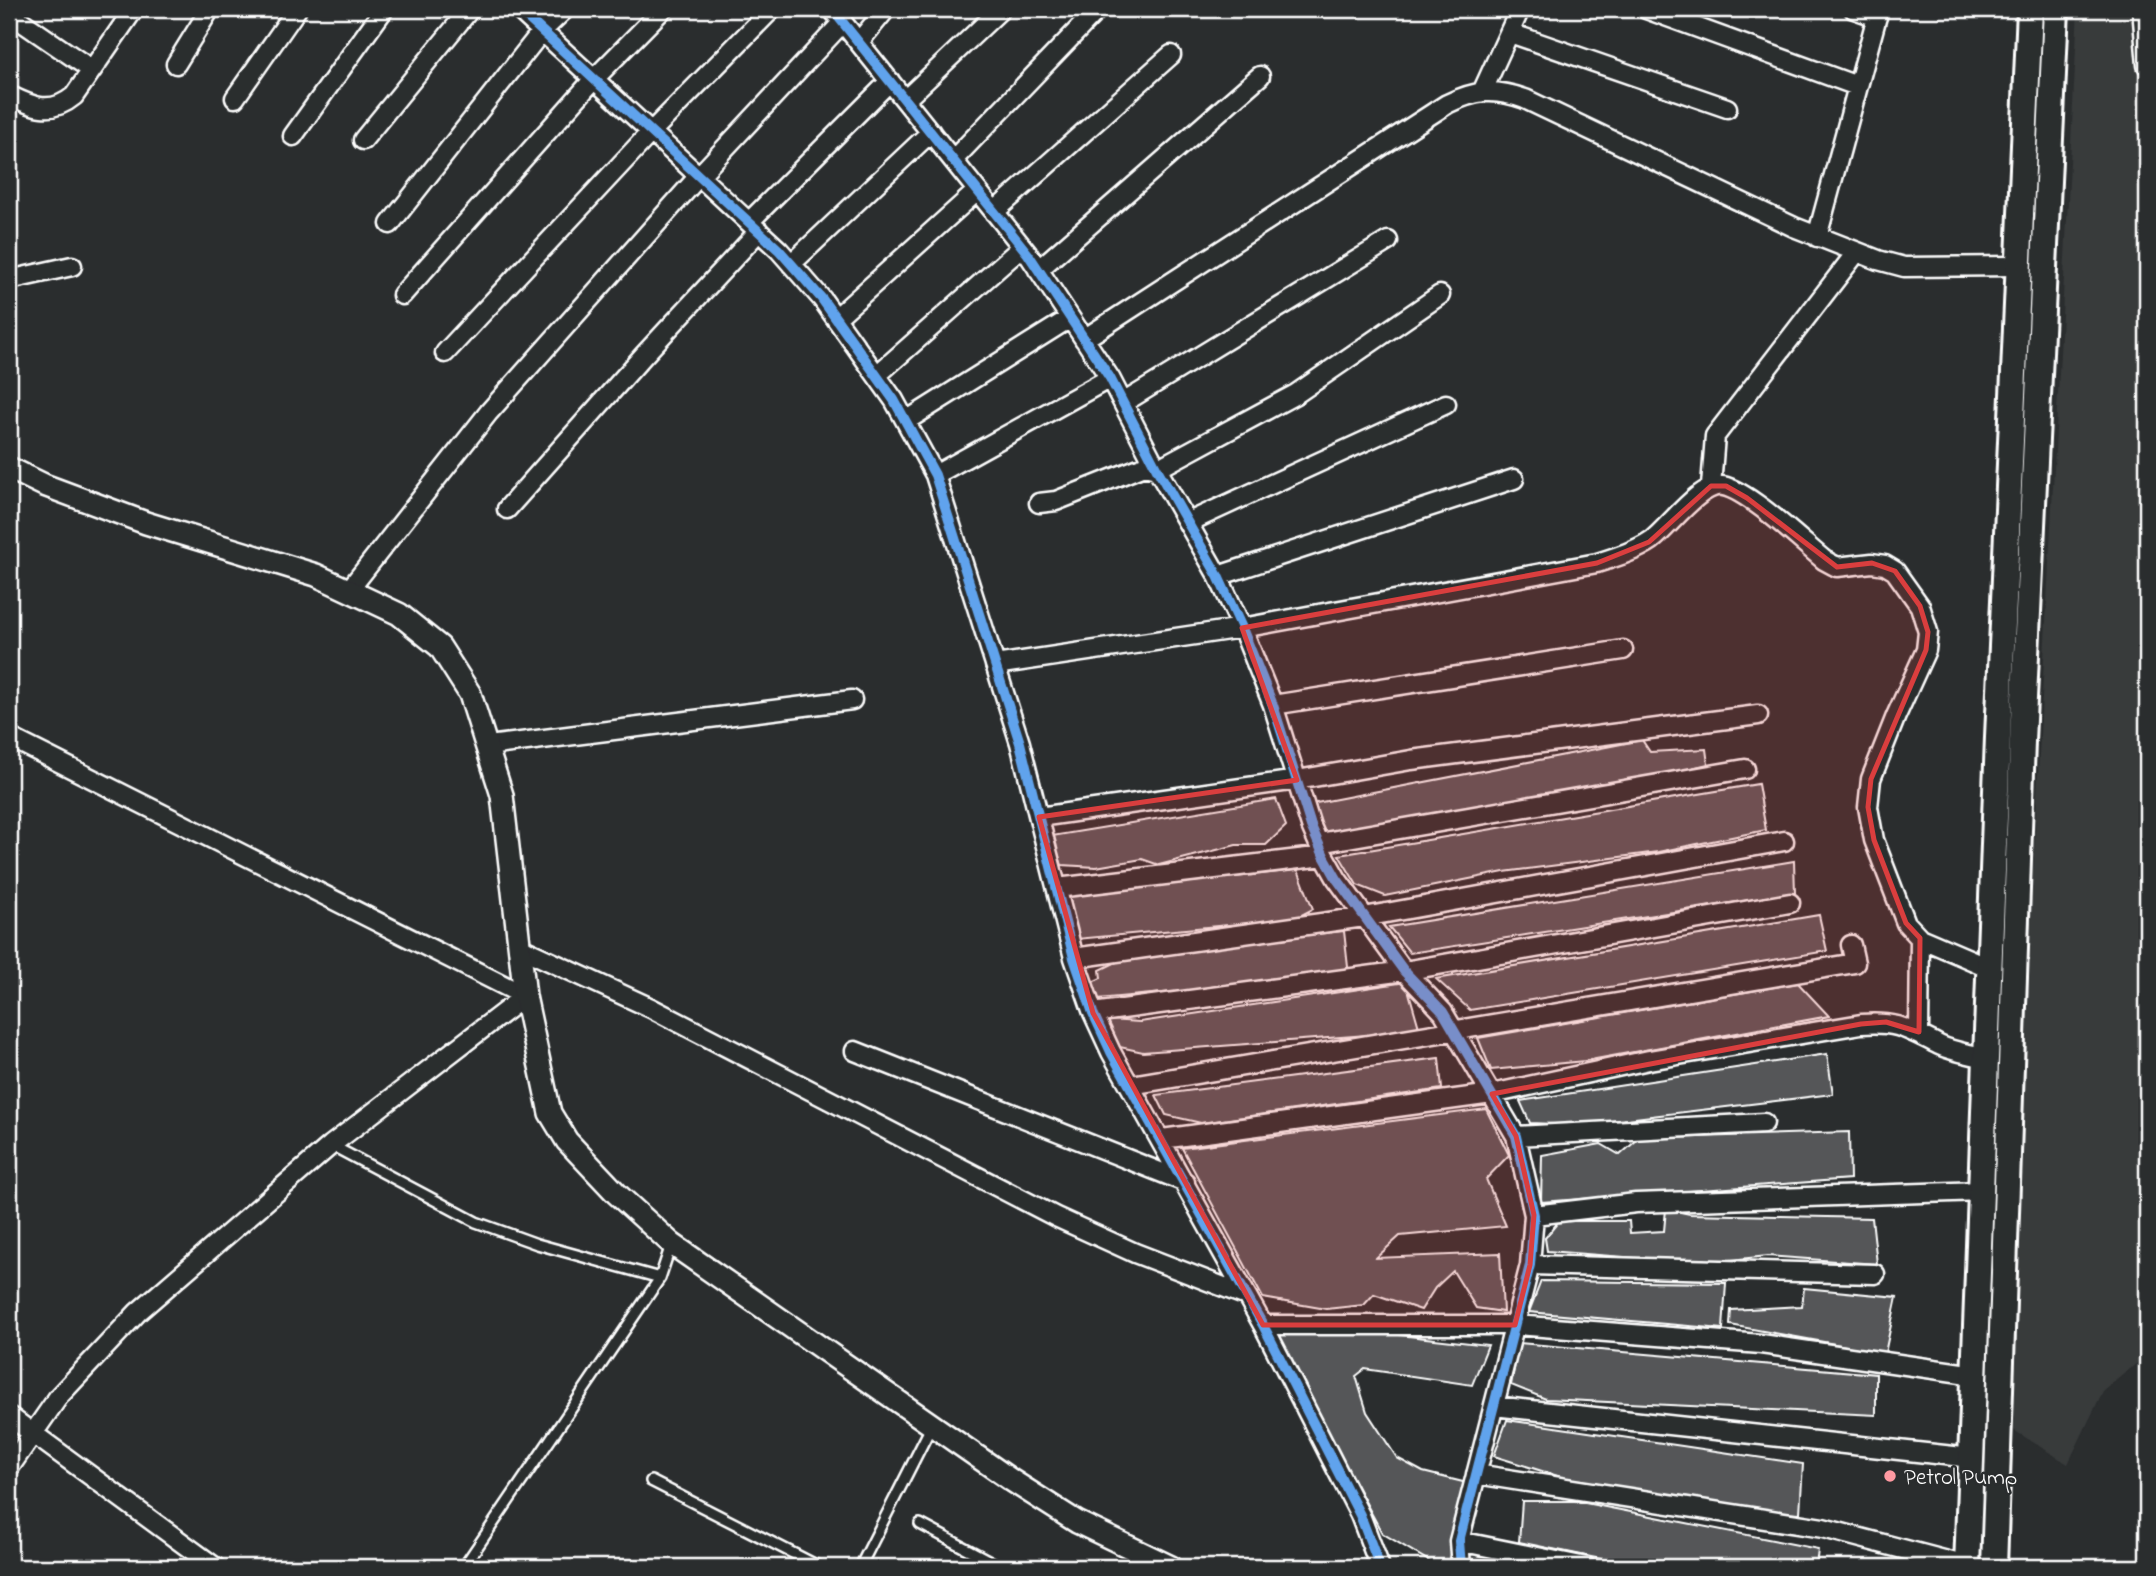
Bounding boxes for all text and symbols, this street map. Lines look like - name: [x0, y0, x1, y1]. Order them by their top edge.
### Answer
- place label: Petrol Pump: [1904, 1462, 2017, 1495]
- marker: Petrol Pump: [1882, 1468, 1898, 1484]

